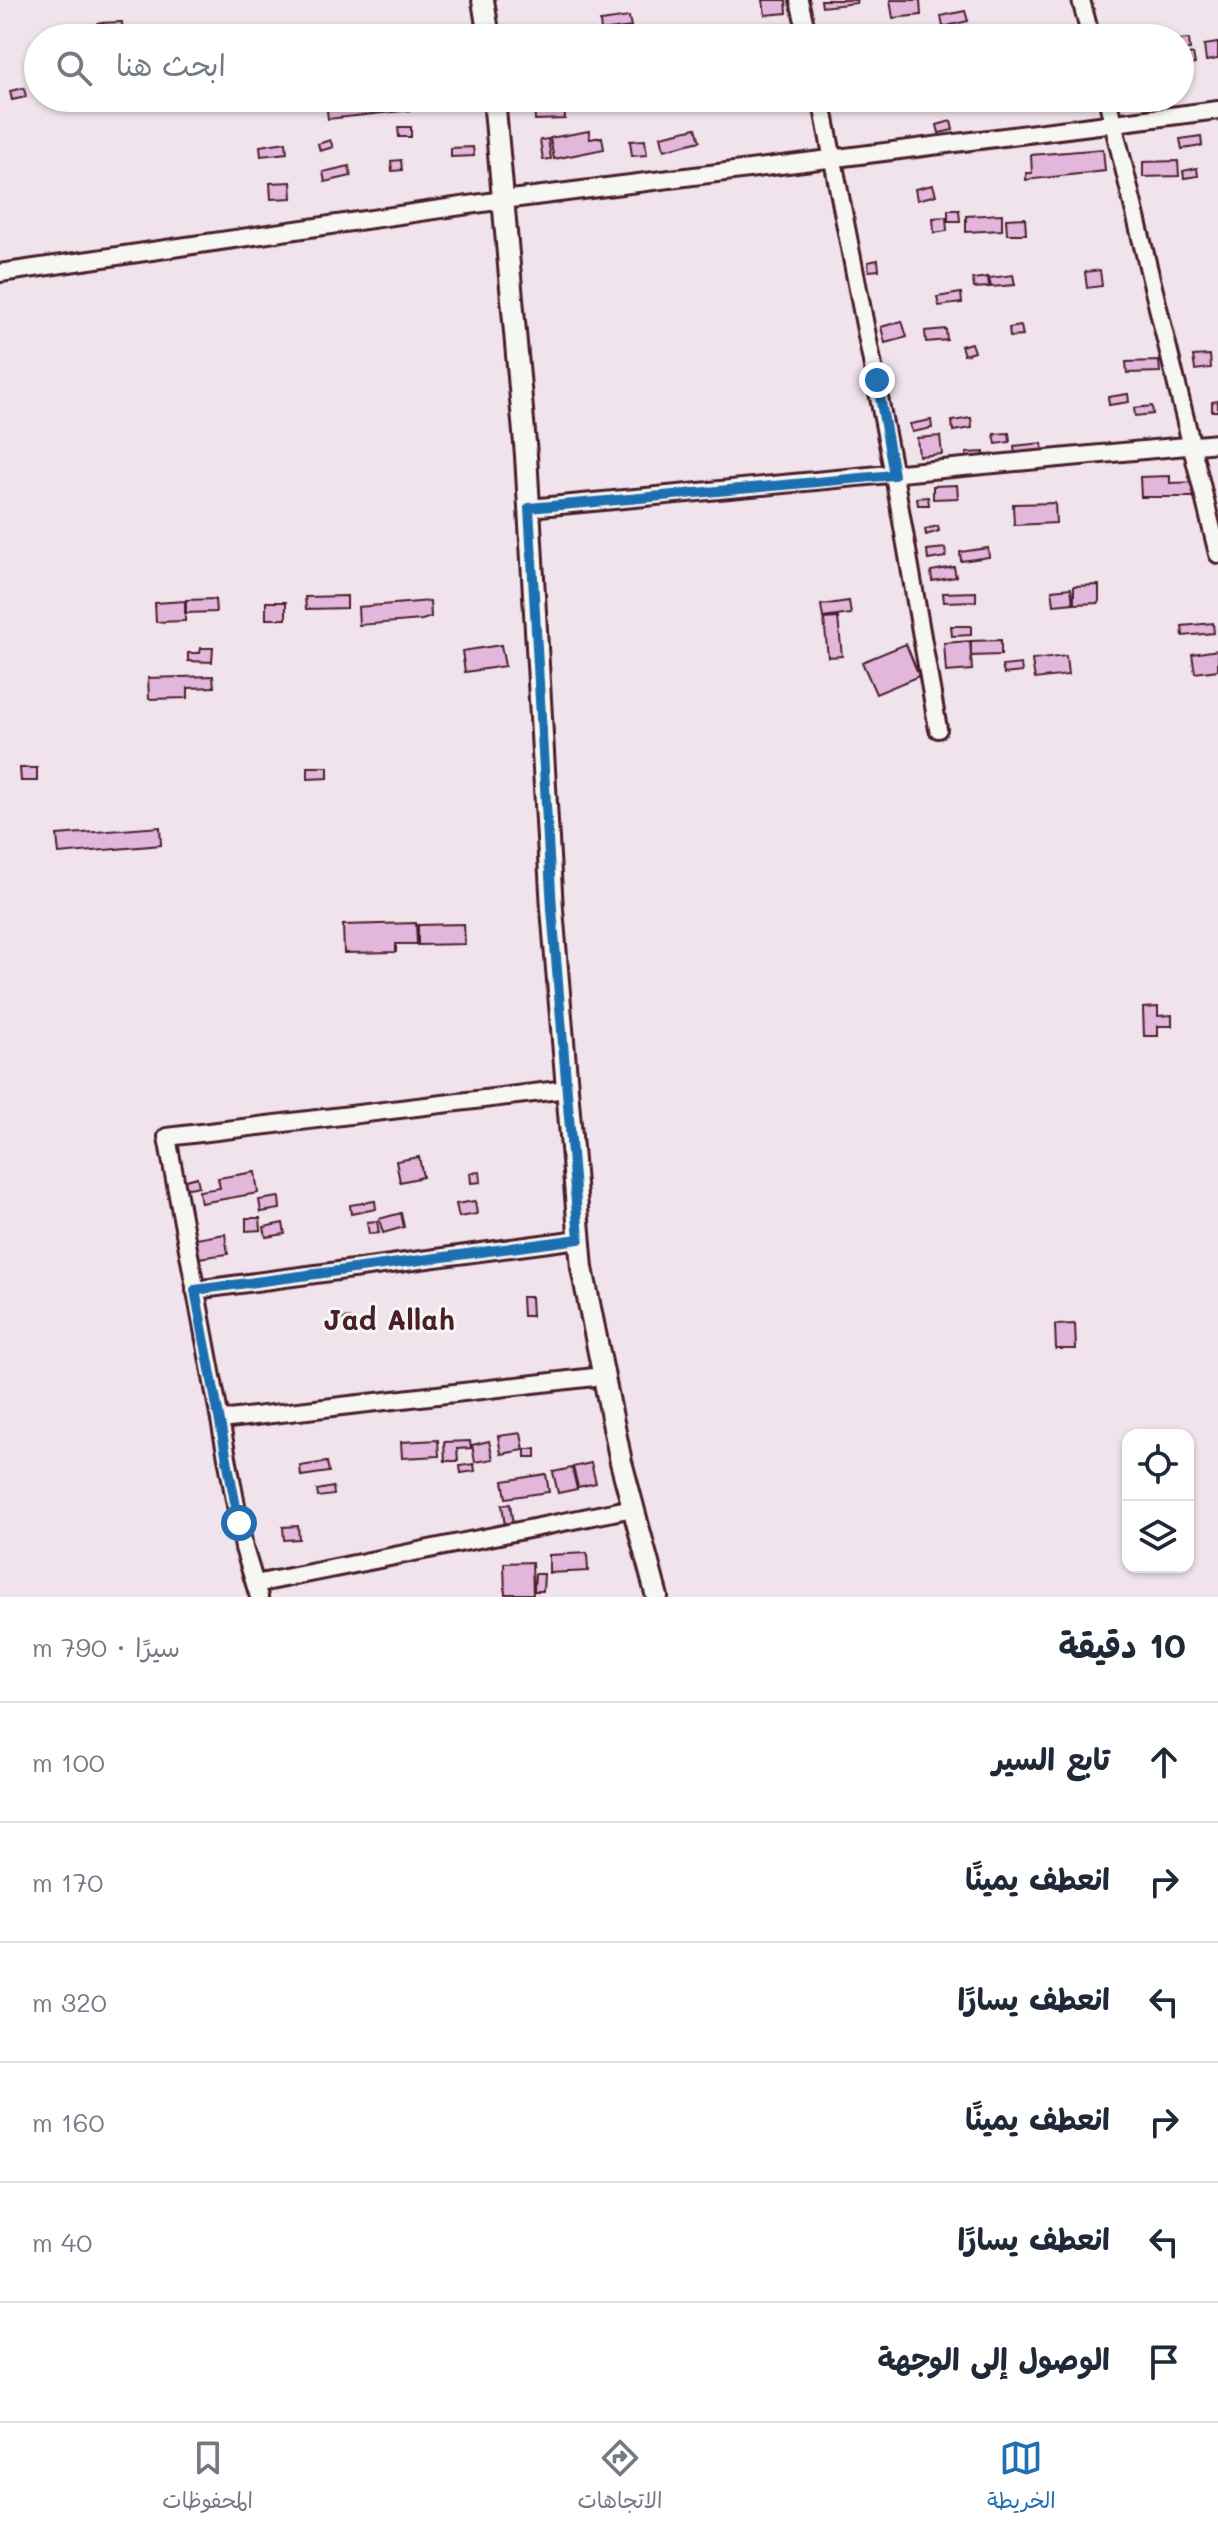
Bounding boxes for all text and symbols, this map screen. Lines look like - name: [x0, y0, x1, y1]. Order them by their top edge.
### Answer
- search box: [24, 24, 1194, 112]
- text: ابحث هنا: [116, 44, 226, 84]
- icon: search: [52, 46, 96, 90]
- route end: [859, 362, 895, 398]
- district label: Jad Allah: [323, 1301, 455, 1337]
- map controls: [1122, 1429, 1194, 1573]
- button: locate: [1122, 1429, 1194, 1501]
- button: layers: [1122, 1501, 1194, 1573]
- route start: [221, 1505, 257, 1541]
- text: 10 دقيقة: [1058, 1622, 1186, 1667]
- text: سيرًا · 790 m: [32, 1630, 180, 1664]
- text: تابع السير: [992, 1738, 1110, 1778]
- icon: ahead: [1142, 1740, 1186, 1784]
- text: 100 m: [32, 1745, 105, 1779]
- text: انعطف يمينًا: [965, 1858, 1110, 1898]
- icon: right: [1142, 1860, 1186, 1904]
- text: 170 m: [32, 1865, 103, 1899]
- text: انعطف يسارًا: [957, 1978, 1110, 2018]
- icon: left: [1142, 1980, 1186, 2024]
- text: 320 m: [32, 1985, 107, 2019]
- text: انعطف يمينًا: [965, 2098, 1110, 2138]
- icon: right: [1142, 2100, 1186, 2144]
- text: 160 m: [32, 2105, 104, 2139]
- text: انعطف يسارًا: [957, 2218, 1110, 2258]
- icon: left: [1142, 2220, 1186, 2264]
- text: 40 m: [32, 2225, 92, 2259]
- text: الوصول إلى الوجهة: [877, 2338, 1110, 2378]
- icon: arrive: [1142, 2340, 1186, 2384]
- tab: المحفوظات: [162, 2436, 253, 2520]
- tab: الاتجاهات: [578, 2436, 662, 2520]
- tab: الخريطة: [987, 2436, 1056, 2520]

